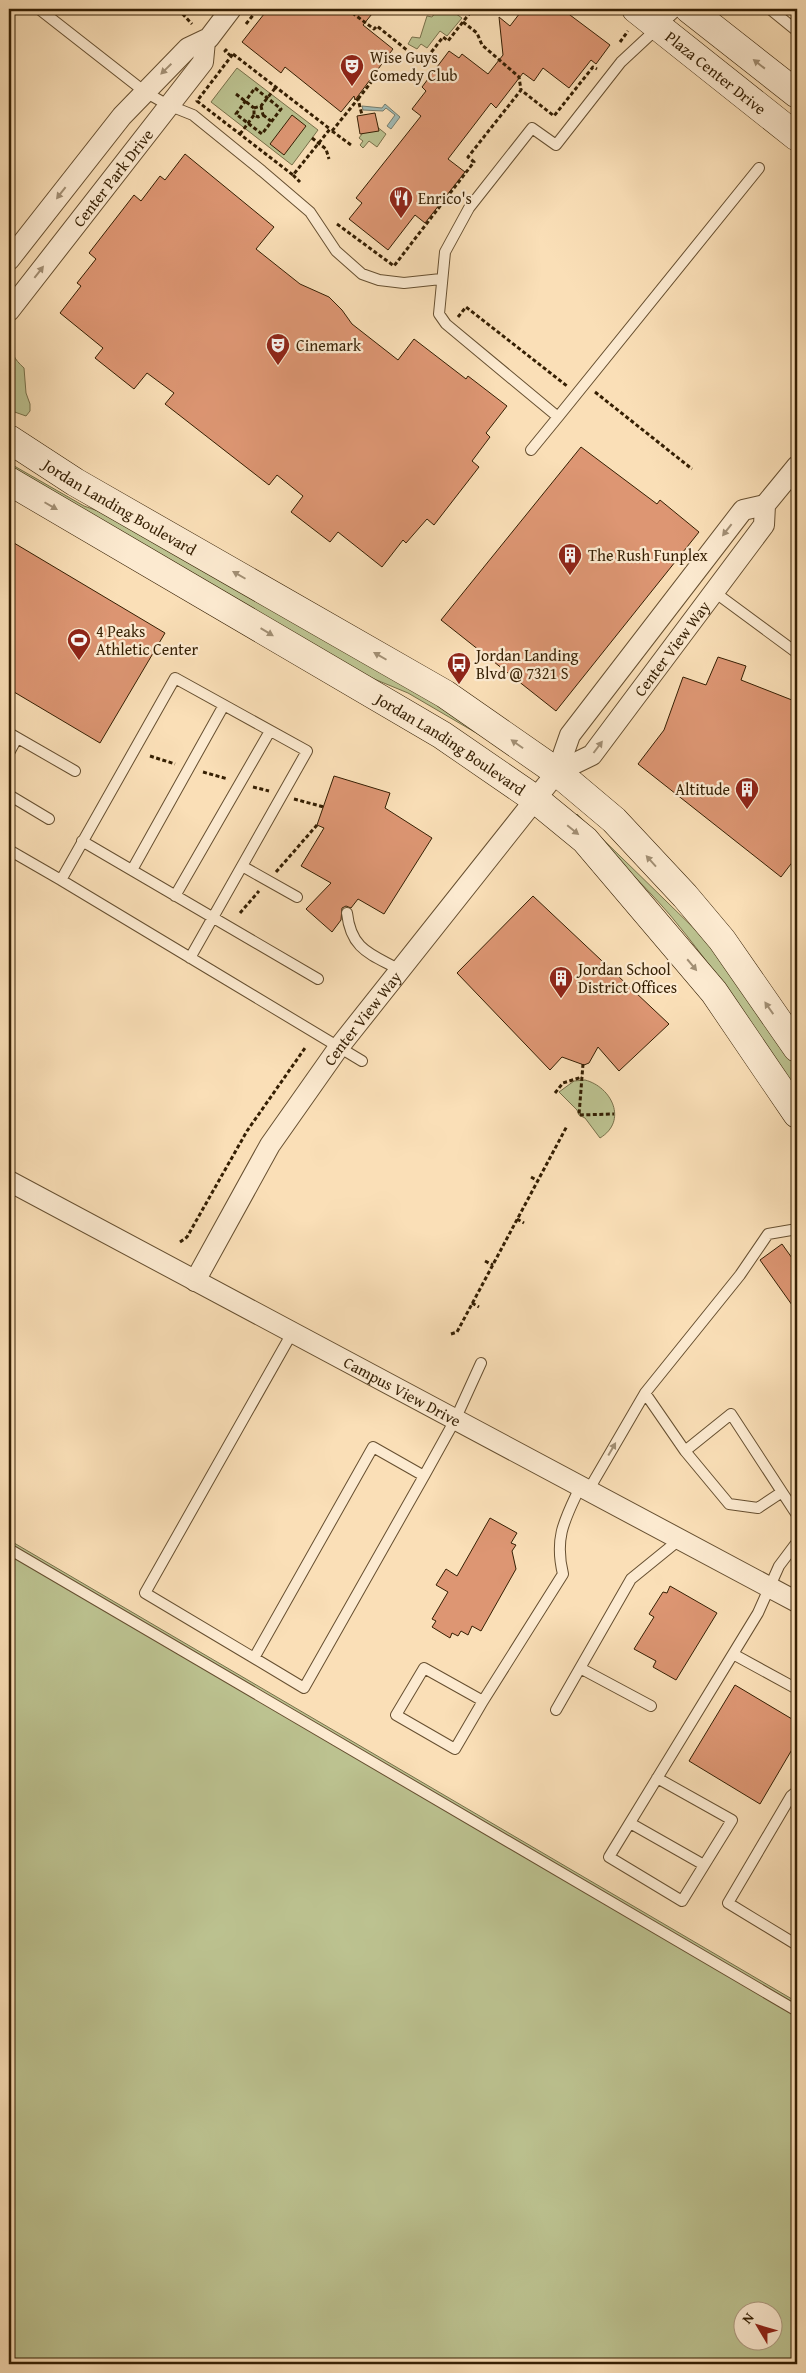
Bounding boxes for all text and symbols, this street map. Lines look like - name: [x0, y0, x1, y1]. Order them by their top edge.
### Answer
- street label: Plaza Center Drive: [660, 25, 772, 120]
- place label: Wise Guys Comedy Club: [370, 45, 458, 87]
- theatre icon: Wise Guys Comedy Club: [339, 53, 365, 87]
- one-way arrow: [753, 58, 766, 69]
- one-way arrow: [160, 63, 172, 75]
- street label: Center Park Drive: [67, 123, 159, 232]
- restaurant icon: Enrico's: [388, 185, 414, 219]
- one-way arrow: [56, 186, 67, 199]
- place label: Enrico's: [418, 186, 472, 210]
- one-way arrow: [33, 266, 44, 279]
- theatre icon: Cinemark: [265, 332, 291, 366]
- place label: Cinemark: [296, 333, 362, 357]
- street label: Jordan Landing Boulevard: [37, 451, 201, 561]
- one-way arrow: [43, 502, 58, 510]
- one-way arrow: [722, 523, 732, 537]
- building icon: The Rush Funplex: [557, 542, 583, 576]
- place label: The Rush Funplex: [588, 543, 709, 567]
- one-way arrow: [233, 570, 246, 579]
- street label: Center View Way: [628, 595, 716, 701]
- place label: 4 Peaks Athletic Center: [96, 619, 198, 661]
- sports icon: 4 Peaks Athletic Center: [66, 627, 92, 661]
- one-way arrow: [260, 628, 273, 637]
- place label: Jordan Landing Blvd @ 7321 S: [474, 643, 579, 685]
- one-way arrow: [374, 651, 387, 660]
- bus stop icon: Jordan Landing Blvd @ 7321 S: [446, 651, 472, 685]
- street label: Jordan Landing Boulevard: [369, 686, 531, 801]
- one-way arrow: [510, 739, 523, 749]
- one-way arrow: [593, 740, 603, 754]
- building icon: Altitude: [734, 776, 760, 810]
- place label: Altitude: [675, 777, 730, 801]
- one-way arrow: [566, 825, 579, 836]
- one-way arrow: [645, 855, 657, 867]
- place label: Jordan School District Offices: [576, 957, 677, 999]
- one-way arrow: [686, 958, 697, 971]
- building icon: Jordan School District Offices: [548, 965, 574, 999]
- street label: Center View Way: [317, 966, 407, 1071]
- one-way arrow: [764, 1001, 774, 1015]
- street label: Campus View Drive: [339, 1350, 465, 1432]
- one-way arrow: [608, 1441, 616, 1456]
- north arrow: [734, 2300, 784, 2350]
- text: N: [737, 2308, 759, 2328]

